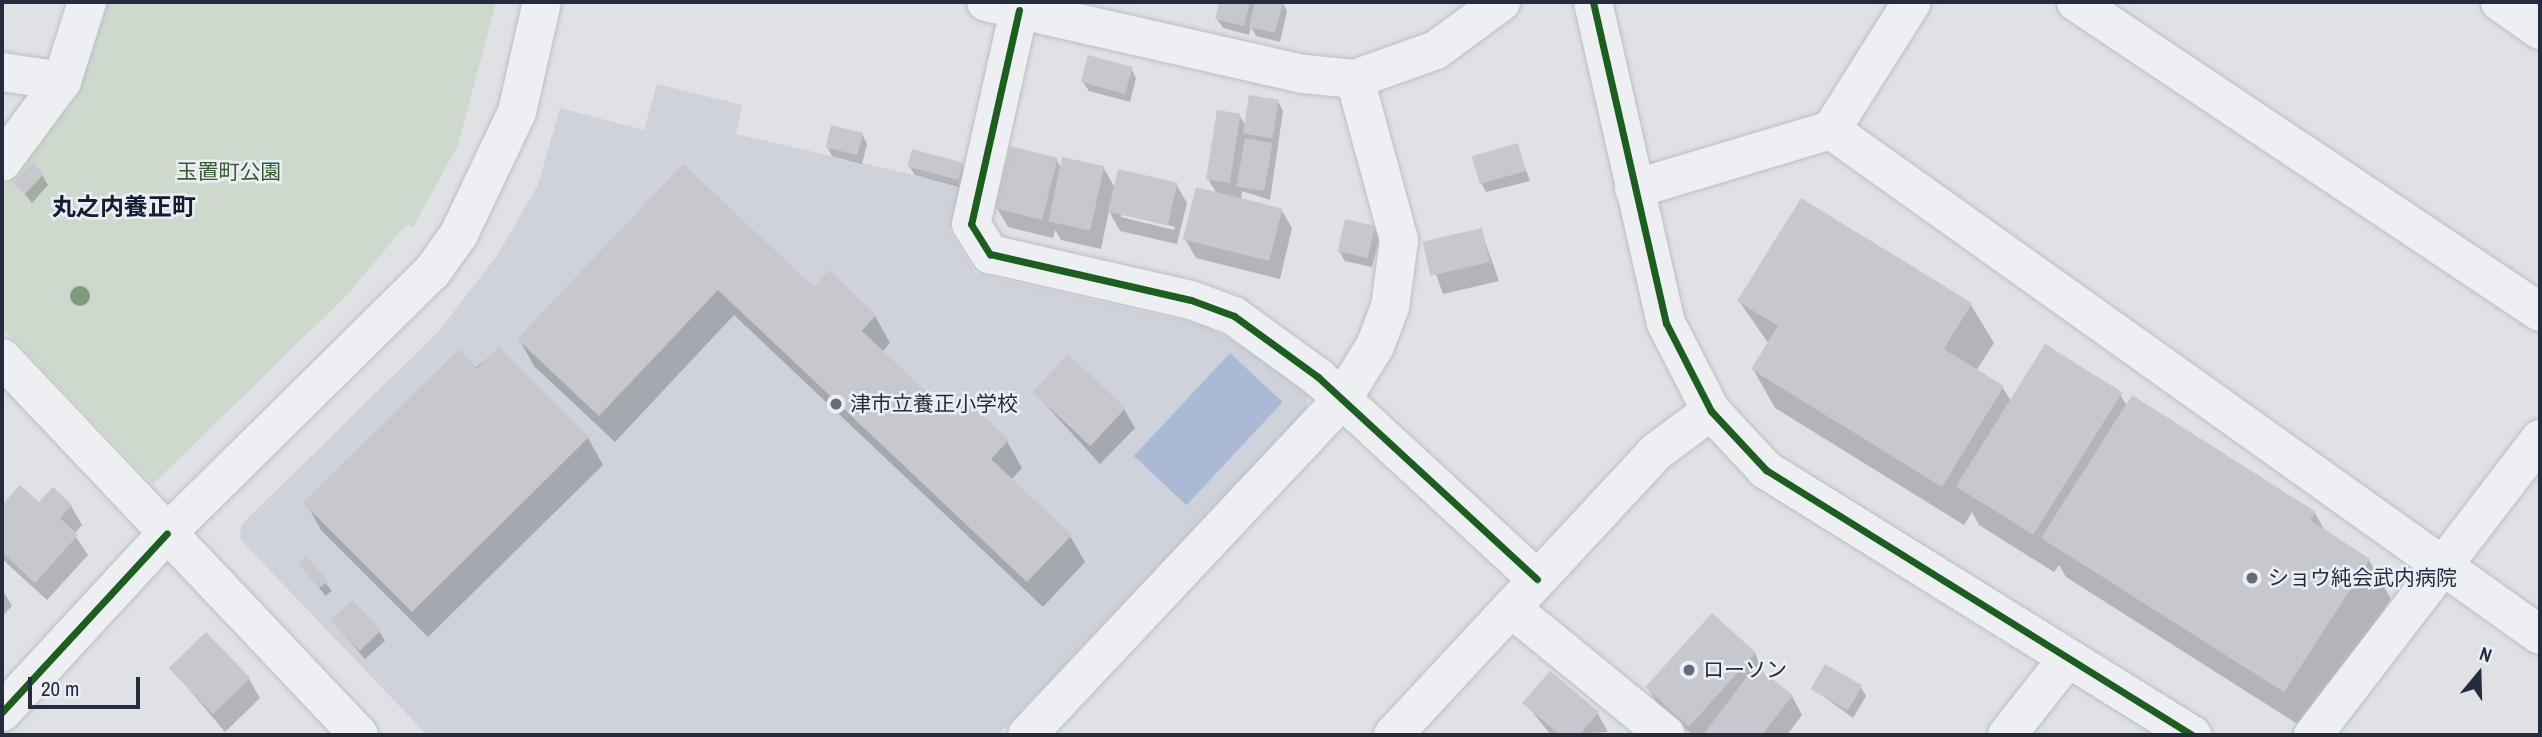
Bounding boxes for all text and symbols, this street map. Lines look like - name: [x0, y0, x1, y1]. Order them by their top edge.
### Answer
- park label: 玉置町公園: [177, 159, 281, 185]
- district label: 丸之内養正町: [52, 193, 196, 221]
- place label: 津市立養正小学校: [850, 391, 1018, 417]
- marker: 津市立養正小学校: [828, 396, 844, 412]
- place label: ショウ純会武内病院: [2268, 565, 2457, 591]
- marker: ショウ純会武内病院: [2242, 568, 2262, 588]
- north arrow: [2444, 639, 2514, 709]
- text: N: [2476, 640, 2495, 668]
- place label: ローソン: [1703, 657, 1787, 683]
- marker: ローソン: [1681, 662, 1697, 678]
- scale bar: [32, 664, 144, 708]
- text: 20 m: [41, 674, 79, 703]

